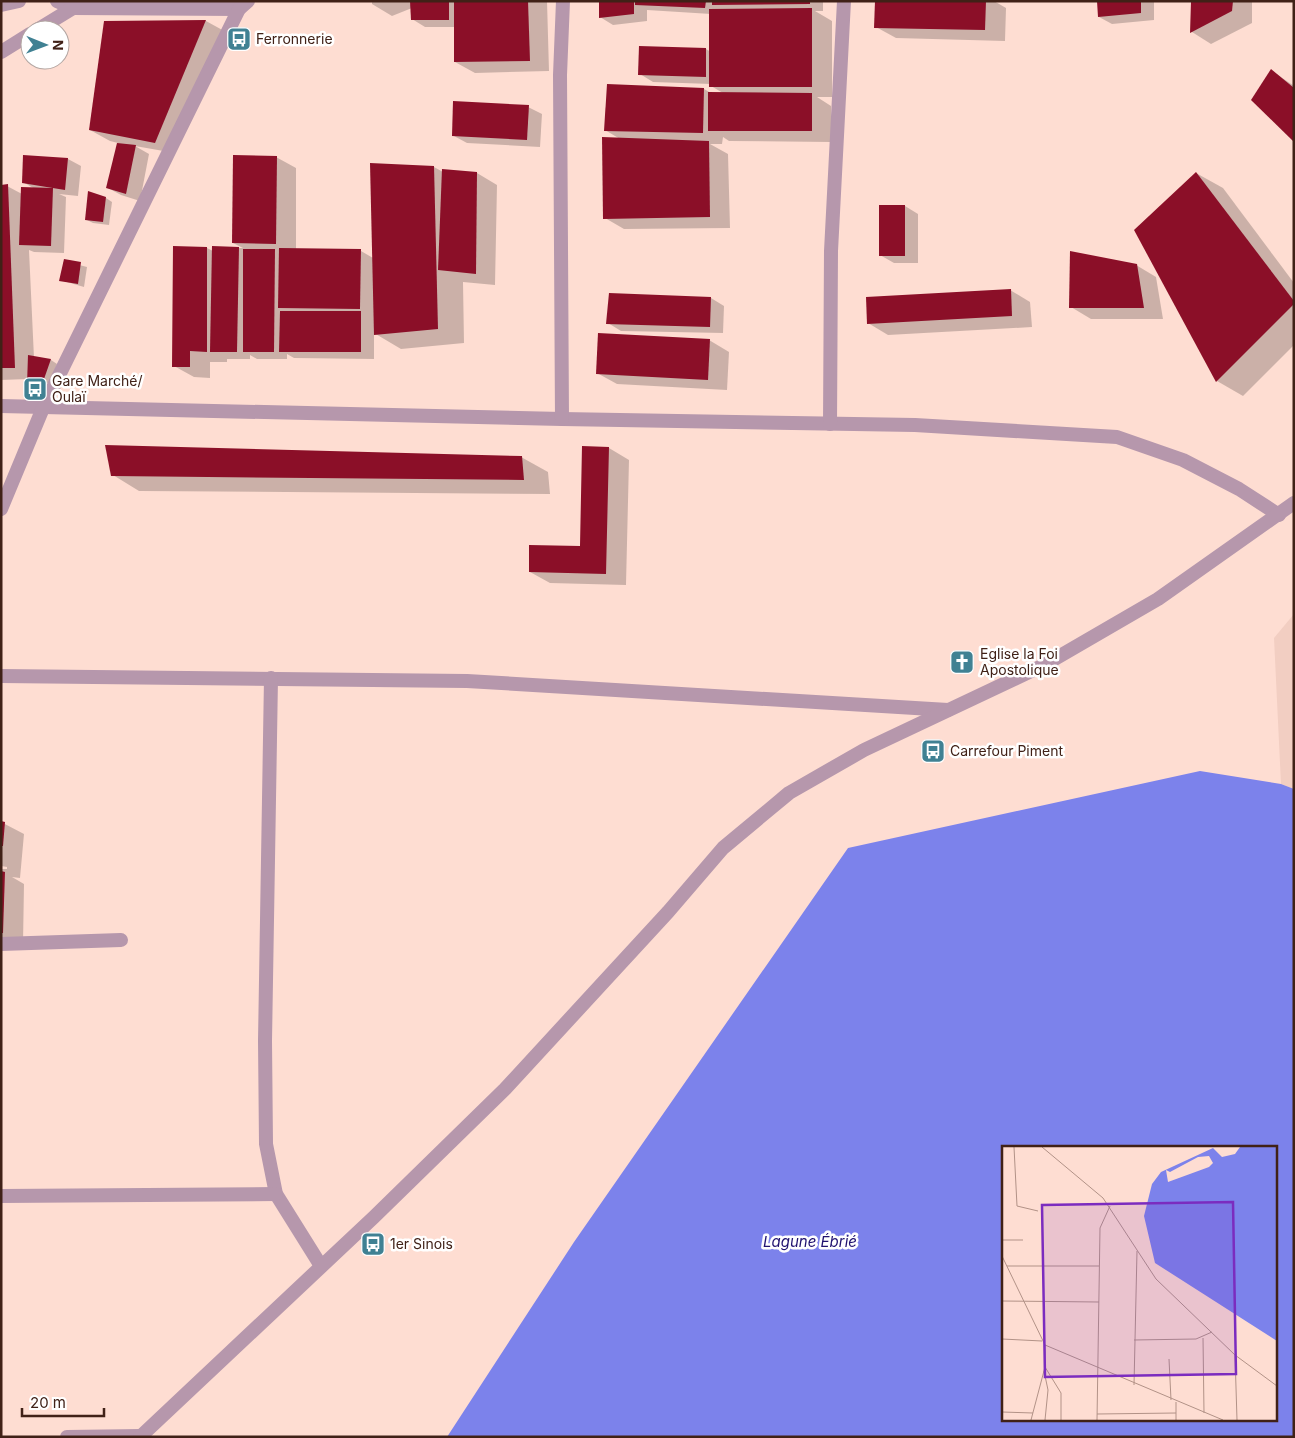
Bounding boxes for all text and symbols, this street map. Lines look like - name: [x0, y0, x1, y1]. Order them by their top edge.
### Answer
- north arrow: [20, 20, 70, 70]
- bus stop icon: Ferronnerie: [226, 26, 252, 52]
- place label: Ferronnerie: [256, 30, 333, 47]
- text: N: [50, 40, 67, 51]
- place label: Gare Marché/ Oulaï: [52, 372, 142, 405]
- bus stop icon: Gare Marché/ Oulaï: [22, 376, 48, 402]
- place label: Eglise la Foi Apostolique: [980, 645, 1059, 678]
- church icon: Eglise la Foi Apostolique: [949, 649, 975, 675]
- bus stop icon: Carrefour Piment: [920, 738, 946, 764]
- place label: Carrefour Piment: [950, 742, 1063, 759]
- inset map: [1002, 1146, 1278, 1420]
- bus stop icon: 1er Sinois: [360, 1231, 386, 1257]
- water label: Lagune Ébrié: [763, 1232, 857, 1251]
- place label: 1er Sinois: [390, 1235, 453, 1252]
- scale bar: [22, 1386, 105, 1418]
- text: 20 m: [30, 1393, 66, 1412]

